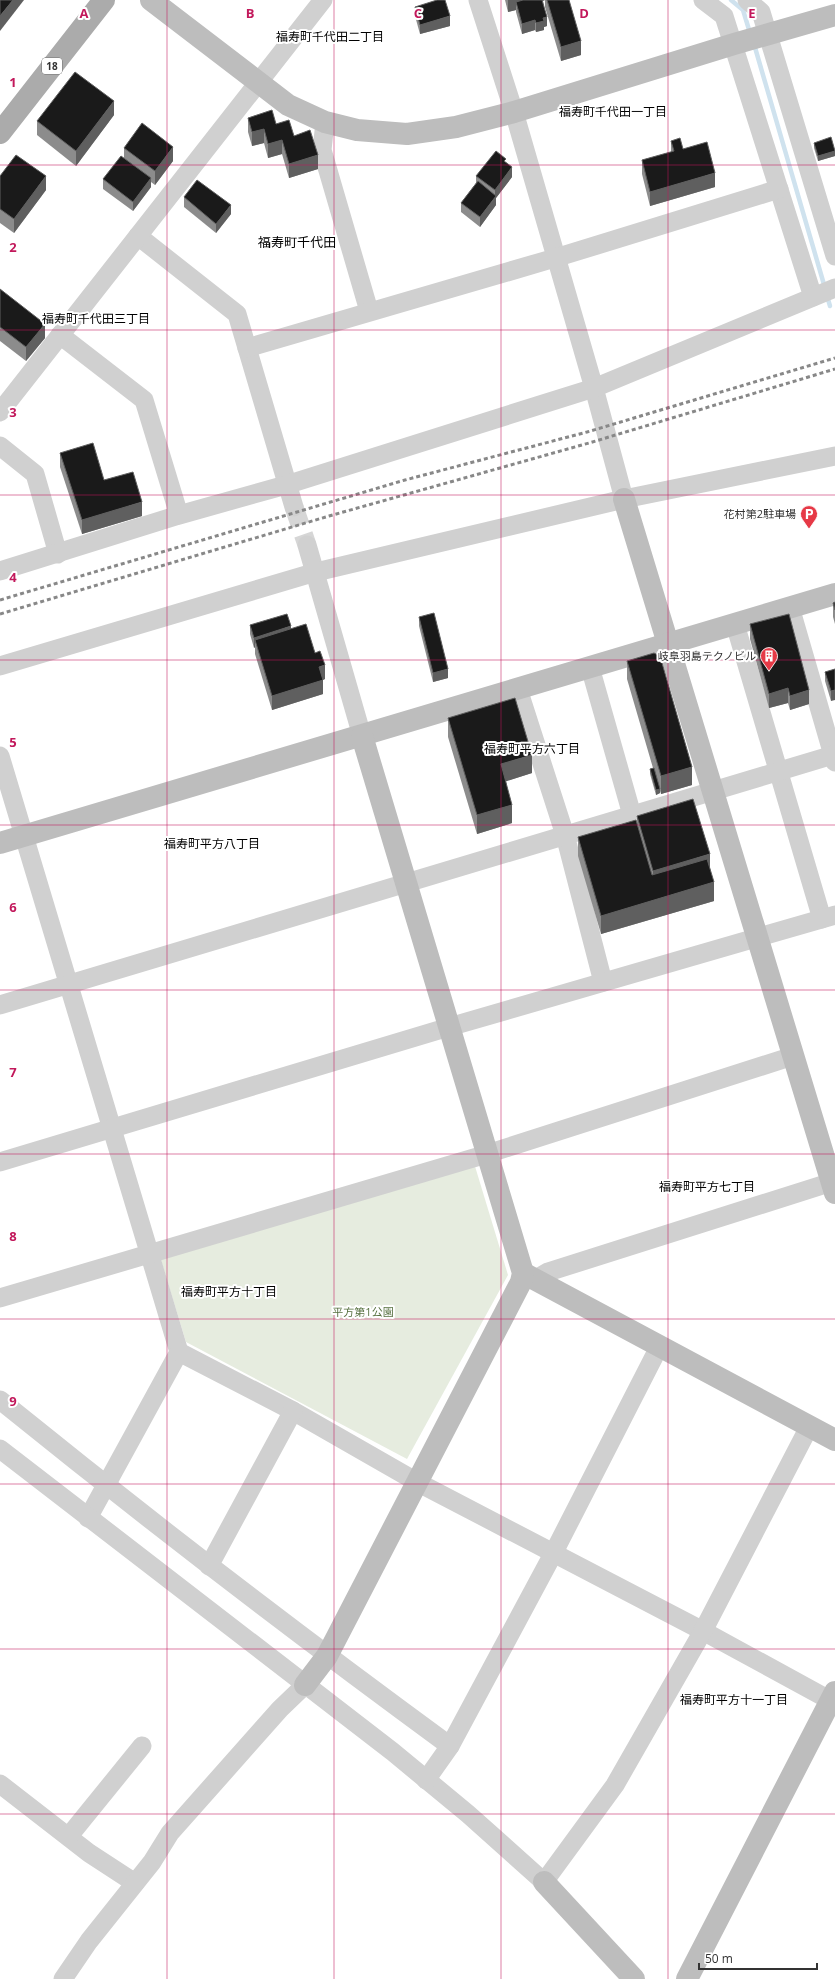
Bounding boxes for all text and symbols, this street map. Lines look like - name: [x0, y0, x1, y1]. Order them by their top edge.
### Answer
- text: A: [80, 4, 89, 22]
- text: B: [246, 4, 255, 22]
- text: C: [414, 4, 422, 22]
- text: D: [579, 4, 589, 22]
- text: E: [748, 4, 756, 22]
- district label: 福寿町千代田二丁目: [276, 28, 384, 45]
- road number: 18: [42, 58, 62, 74]
- text: 1: [9, 73, 17, 91]
- district label: 福寿町千代田一丁目: [559, 103, 667, 120]
- district label: 福寿町千代田: [258, 233, 336, 251]
- text: 2: [9, 238, 17, 256]
- district label: 福寿町千代田三丁目: [42, 310, 150, 327]
- text: 3: [9, 403, 17, 421]
- parking icon: 花村第2駐車場: [799, 504, 819, 529]
- place label: 花村第2駐車場: [724, 506, 796, 521]
- text: 4: [9, 568, 17, 586]
- building icon: 岐阜羽島テクノビル: [759, 646, 779, 671]
- place label: 岐阜羽島テクノビル: [658, 648, 756, 663]
- text: 5: [9, 733, 17, 751]
- district label: 福寿町平方六丁目: [484, 740, 580, 757]
- district label: 福寿町平方八丁目: [164, 835, 260, 852]
- text: 6: [9, 898, 17, 916]
- text: 7: [9, 1063, 17, 1081]
- district label: 福寿町平方七丁目: [659, 1178, 755, 1195]
- text: 8: [9, 1227, 17, 1245]
- district label: 福寿町平方十丁目: [181, 1283, 277, 1300]
- park label: 平方第1公園: [332, 1304, 394, 1319]
- text: 9: [9, 1392, 17, 1410]
- district label: 福寿町平方十一丁目: [680, 1691, 788, 1708]
- scale bar: [699, 1945, 817, 1971]
- text: 50 m: [705, 1950, 733, 1967]

